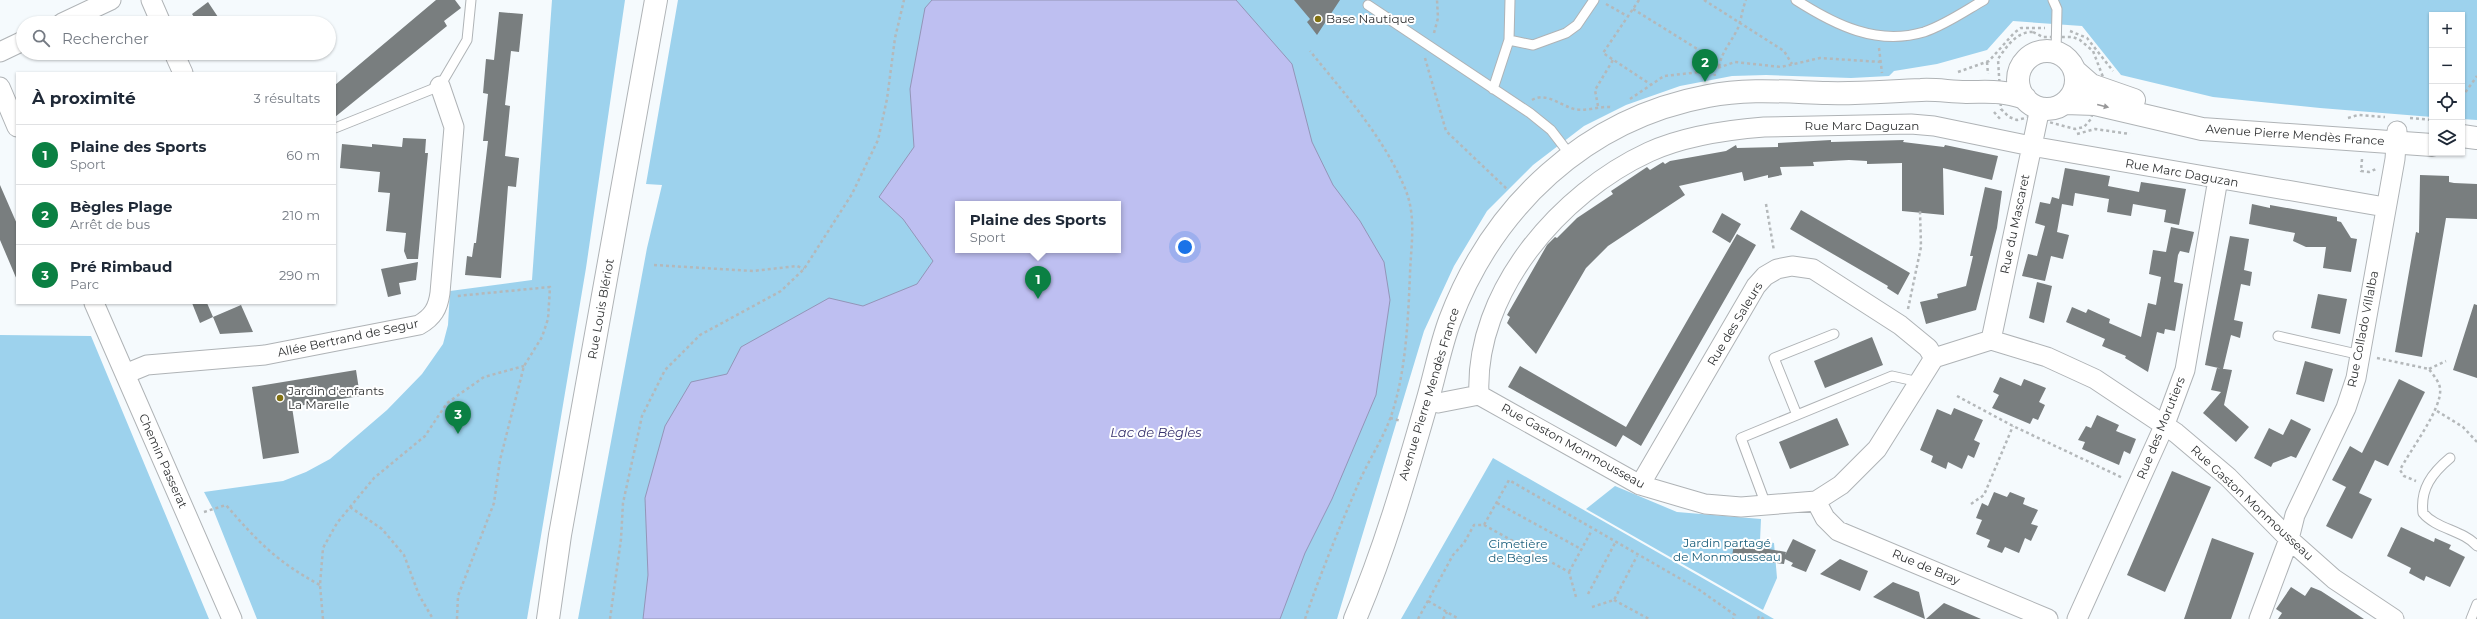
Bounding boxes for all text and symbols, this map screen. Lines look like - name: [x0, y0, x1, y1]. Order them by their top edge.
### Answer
- place label: Base Nautique: [1326, 11, 1415, 26]
- map controls: [2429, 12, 2465, 156]
- button: +: [2429, 12, 2465, 48]
- marker: Base Nautique: [1313, 14, 1323, 24]
- search box: [16, 16, 336, 60]
- icon: search: [30, 27, 52, 49]
- text: Rechercher: [62, 29, 149, 48]
- button: −: [2429, 48, 2465, 84]
- pin: 2: [1692, 49, 1718, 82]
- button: locate: [2429, 84, 2465, 120]
- text: À proximité: [32, 88, 136, 108]
- text: 3 résultats: [254, 90, 320, 106]
- one-way arrow: [2098, 103, 2110, 109]
- street label: Rue Marc Daguzan: [1805, 118, 1919, 133]
- button: layers: [2429, 120, 2465, 156]
- street label: Avenue Pierre Mendès France: [2205, 121, 2385, 148]
- text: Plaine des Sports: [70, 137, 206, 156]
- text: 1: [42, 147, 48, 163]
- text: 60 m: [286, 147, 320, 163]
- street label: Rue Marc Daguzan: [2124, 155, 2240, 190]
- text: Sport: [70, 156, 106, 172]
- street label: Rue du Mascaret: [1997, 173, 2032, 275]
- text: Bègles Plage: [70, 197, 172, 216]
- popup: [955, 201, 1121, 253]
- text: 2: [41, 207, 49, 223]
- text: 210 m: [282, 207, 320, 223]
- text: Plaine des Sports: [970, 210, 1106, 229]
- text: Arrêt de bus: [70, 216, 150, 232]
- text: Sport: [970, 229, 1005, 245]
- your location: [1175, 237, 1195, 257]
- text: Pré Rimbaud: [70, 257, 172, 276]
- street label: Rue Louis Blériot: [584, 257, 617, 360]
- pin: 1: [1025, 266, 1051, 299]
- text: 3: [41, 267, 49, 283]
- text: 290 m: [279, 267, 320, 283]
- street label: Rue Collado Villalba: [2344, 269, 2381, 389]
- text: Parc: [70, 276, 99, 292]
- street label: Rue des Saleurs: [1704, 279, 1766, 368]
- street label: Avenue Pierre Mendès France: [1395, 306, 1462, 482]
- street label: Allée Bertrand de Segur: [276, 315, 420, 360]
- street label: Rue des Morutiers: [2133, 374, 2188, 481]
- place label: Jardin d'enfants La Marelle: [287, 383, 384, 412]
- marker: Jardin d'enfants La Marelle: [275, 393, 285, 403]
- street label: Rue Gaston Monmousseau: [1499, 400, 1648, 491]
- pin: 3: [445, 401, 471, 434]
- street label: Chemin Passerat: [136, 411, 191, 510]
- water label: Lac de Bègles: [1110, 424, 1202, 440]
- street label: Rue Gaston Monmousseau: [2188, 442, 2317, 563]
- park label: Jardin partagé de Monmousseau: [1673, 535, 1781, 564]
- park label: Cimetière de Bègles: [1488, 536, 1548, 565]
- street label: Rue de Bray: [1890, 545, 1963, 588]

